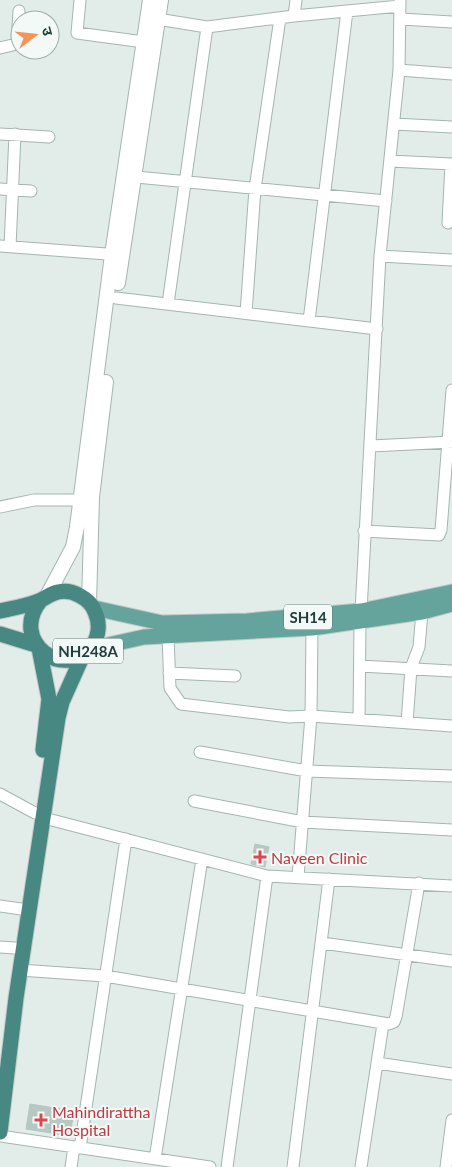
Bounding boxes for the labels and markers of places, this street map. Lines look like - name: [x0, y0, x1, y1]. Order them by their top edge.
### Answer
- place label: Naveen Clinic: [271, 848, 368, 867]
- marker: Naveen Clinic: [253, 850, 267, 864]
- place label: Mahindirattha Hospital: [52, 1102, 150, 1139]
- marker: Mahindirattha Hospital: [34, 1113, 48, 1127]

